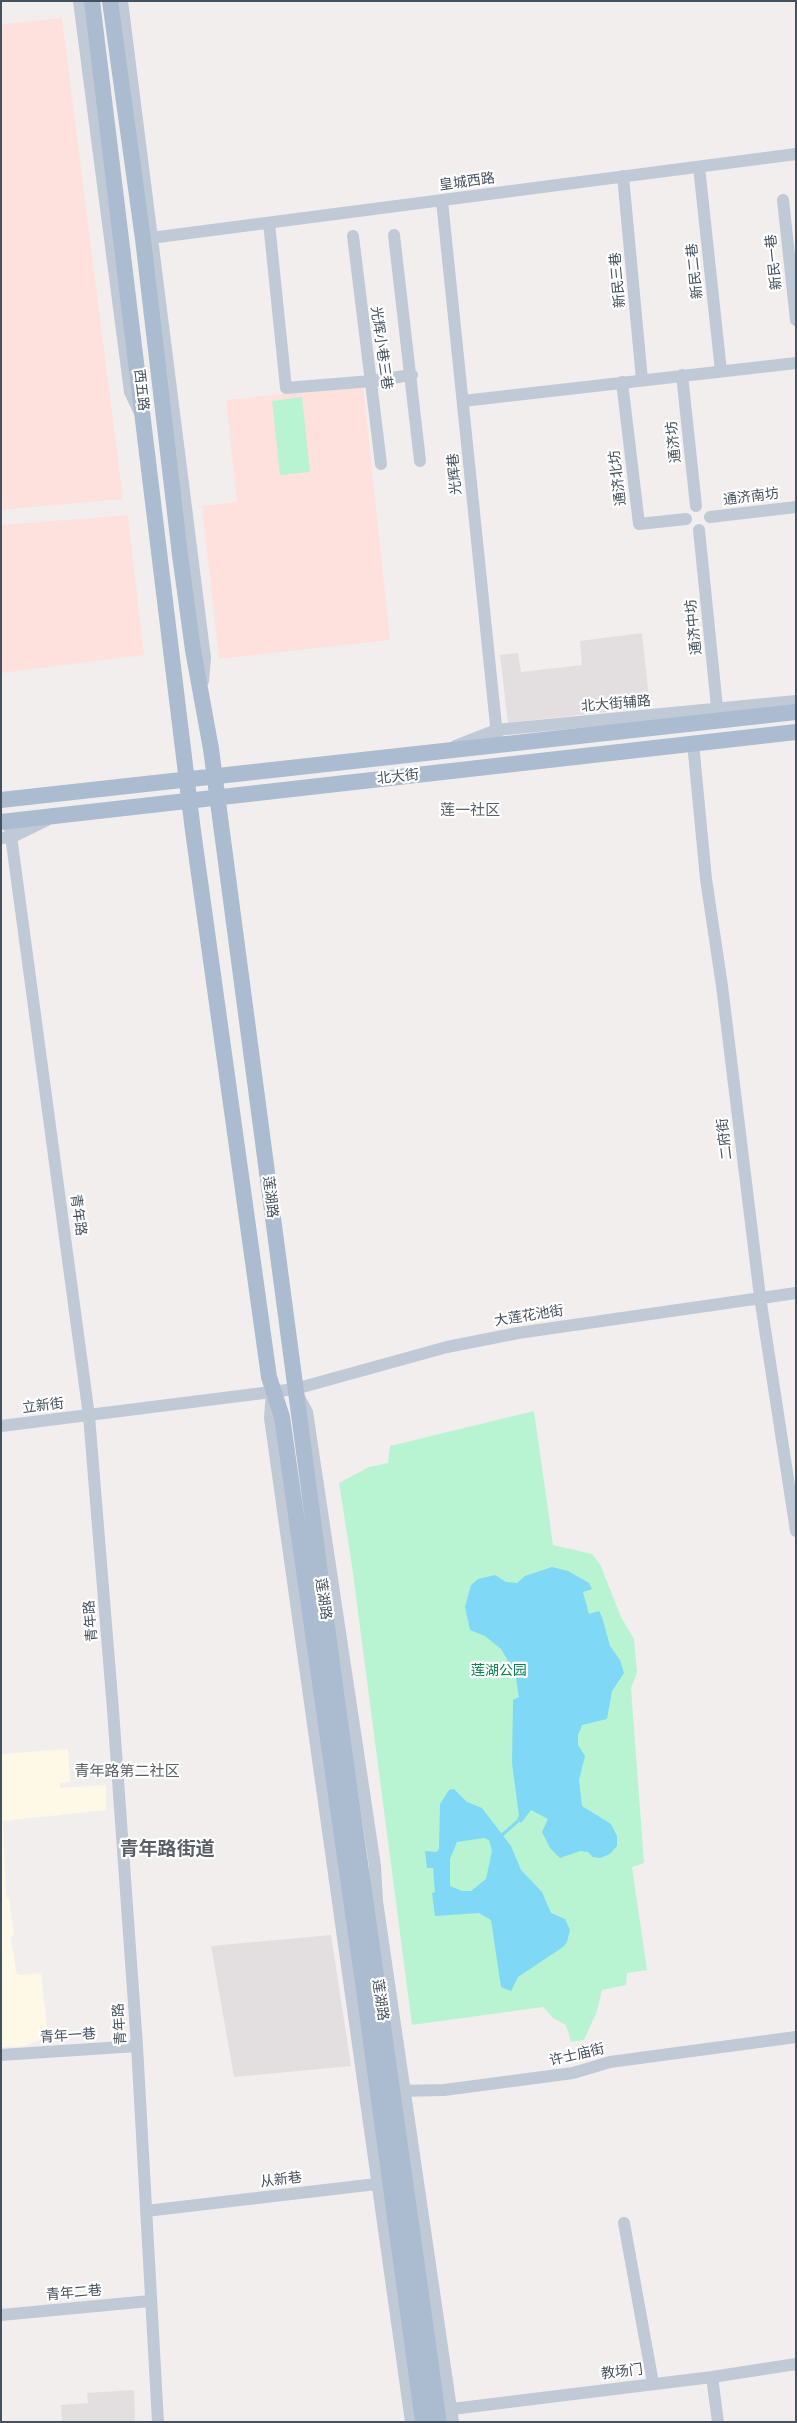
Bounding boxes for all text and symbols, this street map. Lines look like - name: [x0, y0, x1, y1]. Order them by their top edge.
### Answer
- street label: 皇城西路: [438, 170, 496, 194]
- street label: 新民一巷: [763, 233, 785, 291]
- street label: 新民二巷: [684, 242, 706, 300]
- street label: 新民三巷: [607, 251, 629, 309]
- street label: 光辉小巷三巷: [367, 305, 395, 391]
- street label: 西五路: [130, 368, 152, 412]
- street label: 通济坊: [663, 420, 685, 464]
- street label: 通济北坊: [606, 449, 630, 507]
- street label: 光辉巷: [445, 452, 465, 496]
- street label: 通济南坊: [722, 485, 780, 509]
- street label: 通济中坊: [683, 598, 705, 656]
- street label: 北大街辅路: [580, 693, 652, 715]
- street label: 北大街: [376, 766, 420, 788]
- district label: 莲一社区: [440, 802, 500, 820]
- street label: 二府街: [714, 1117, 736, 1161]
- street label: 莲湖路: [259, 1175, 281, 1219]
- street label: 青年路: [67, 1193, 89, 1237]
- street label: 大莲花池街: [493, 1302, 565, 1330]
- street label: 立新街: [21, 1395, 65, 1417]
- street label: 莲湖路: [312, 1577, 334, 1621]
- street label: 青年路: [81, 1599, 101, 1643]
- park label: 莲湖公园: [471, 1663, 527, 1679]
- district label: 青年路第二社区: [75, 1763, 179, 1781]
- district label: 青年路街道: [120, 1839, 214, 1861]
- street label: 莲湖路: [369, 1978, 391, 2022]
- street label: 青年路: [110, 2002, 130, 2046]
- street label: 青年一巷: [39, 2026, 97, 2046]
- street label: 许士庙街: [548, 2041, 606, 2069]
- street label: 从新巷: [259, 2169, 303, 2191]
- street label: 青年二巷: [45, 2282, 103, 2304]
- street label: 教场门: [600, 2361, 644, 2383]

